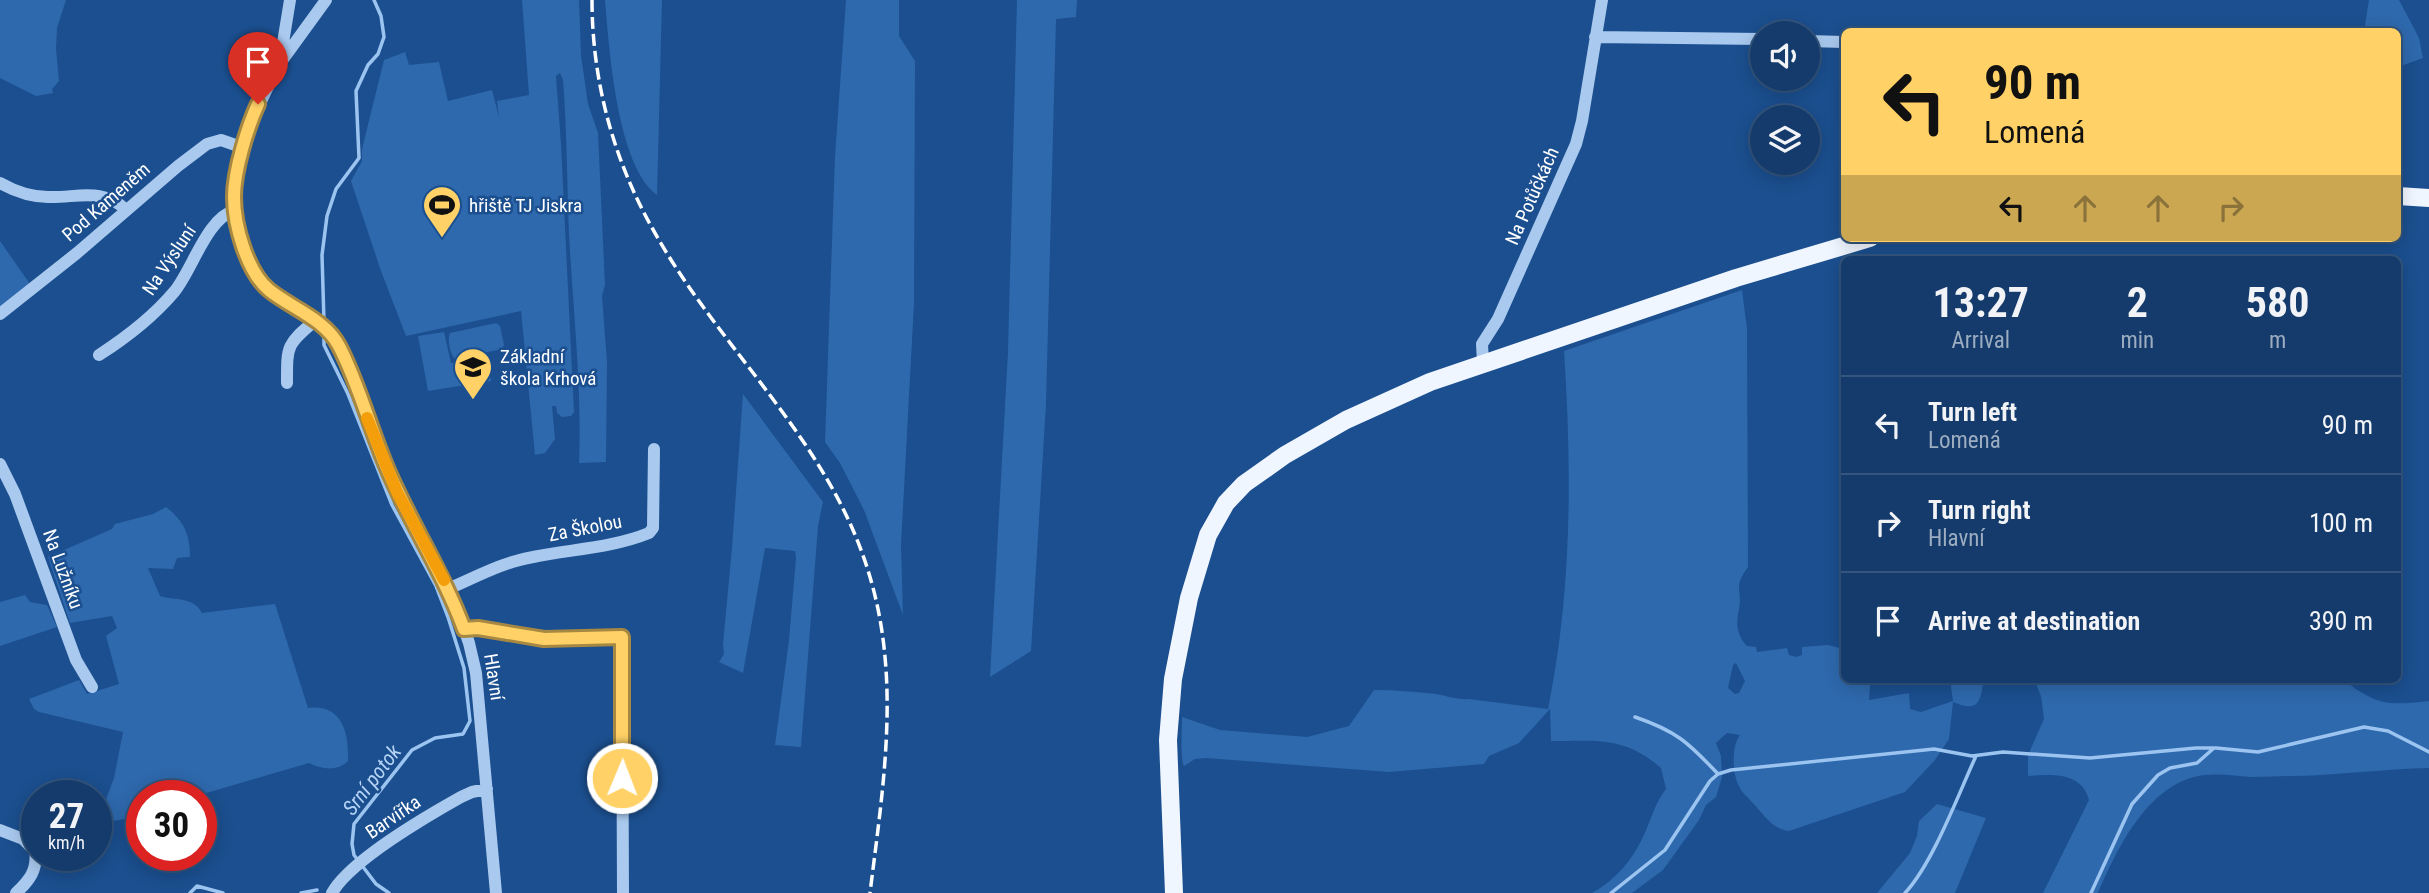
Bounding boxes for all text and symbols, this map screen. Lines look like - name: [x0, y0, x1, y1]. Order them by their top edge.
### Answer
- map controls: [1750, 21, 1820, 175]
- button: sound: [1750, 21, 1820, 91]
- pin: [228, 32, 288, 104]
- icon: arrive: [239, 43, 277, 81]
- text: 90 m: [1984, 54, 2081, 111]
- icon: left: [1869, 56, 1960, 147]
- button: layers: [1750, 105, 1820, 175]
- text: Lomená: [1984, 113, 2085, 151]
- street label: Na Potůčkách: [1500, 144, 1564, 248]
- street label: Pod Kameněm: [57, 158, 155, 246]
- sports icon: hřiště TJ Jiskra: [421, 184, 463, 239]
- icon: left: [1993, 189, 2031, 227]
- icon: ahead: [2066, 189, 2104, 227]
- icon: ahead: [2139, 189, 2177, 227]
- icon: right: [2212, 189, 2250, 227]
- place label: hřiště TJ Jiskra: [469, 194, 582, 217]
- street label: Na Výsluní: [137, 219, 202, 299]
- text: 13:27: [1933, 278, 2029, 327]
- text: 2: [2127, 278, 2148, 327]
- text: 580: [2246, 278, 2309, 327]
- text: Arrival: [1951, 327, 2010, 354]
- text: min: [2120, 327, 2154, 354]
- text: m: [2269, 327, 2286, 354]
- place label: Základní škola Krhová: [500, 345, 596, 390]
- school or university icon: Základní škola Krhová: [452, 346, 494, 401]
- text: Turn left: [1928, 397, 2017, 427]
- icon: left: [1869, 406, 1907, 444]
- text: 90 m: [2322, 410, 2373, 440]
- text: Lomená: [1928, 427, 2001, 454]
- text: Turn right: [1928, 495, 2030, 525]
- icon: right: [1869, 504, 1907, 542]
- text: 100 m: [2309, 508, 2373, 538]
- street label: Za Školou: [546, 510, 624, 546]
- text: Hlavní: [1928, 525, 1985, 552]
- street label: Na Lužníku: [38, 526, 88, 612]
- icon: arrive: [1869, 602, 1907, 640]
- text: Arrive at destination: [1928, 606, 2140, 636]
- text: 390 m: [2309, 606, 2373, 636]
- street label: Hlavní: [479, 652, 509, 703]
- water label: Srní potok: [338, 739, 407, 820]
- position arrow: [585, 741, 659, 815]
- speed limit sign: 30: [126, 780, 217, 871]
- street label: Barvířka: [361, 790, 425, 844]
- text: 27: [49, 796, 84, 837]
- text: km/h: [48, 832, 85, 853]

